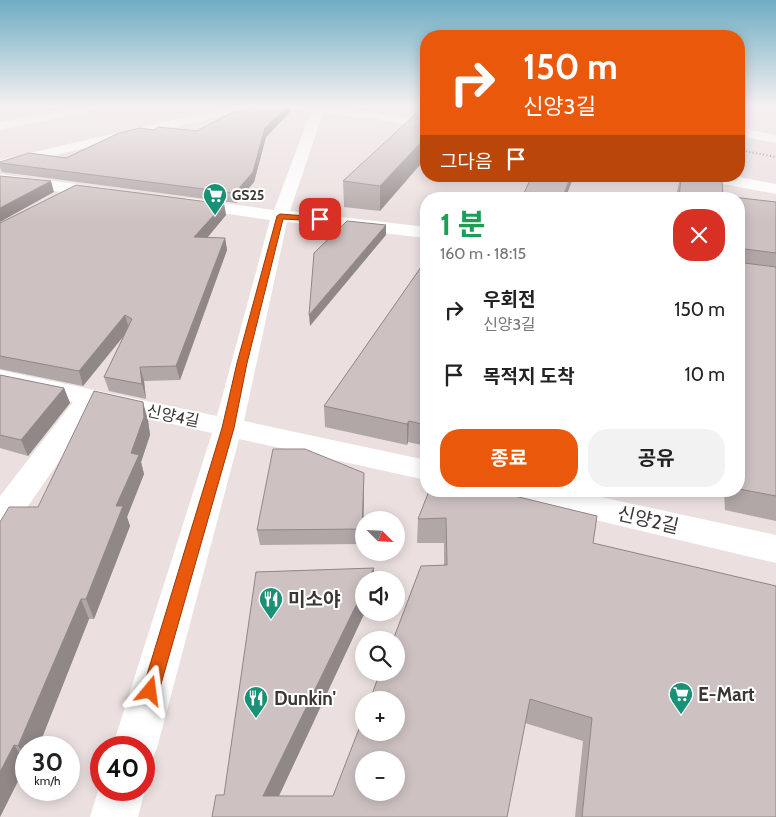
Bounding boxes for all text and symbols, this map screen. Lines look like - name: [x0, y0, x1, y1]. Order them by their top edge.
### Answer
- text: 150 m: [523, 45, 618, 88]
- icon: right: [440, 50, 505, 115]
- text: 신양3길: [523, 93, 596, 120]
- icon: arrive: [502, 145, 530, 173]
- text: 그다음: [440, 150, 492, 173]
- supermarket icon: GS25: [202, 182, 228, 216]
- place label: GS25: [232, 186, 264, 204]
- pin: [299, 198, 341, 240]
- icon: arrive: [306, 205, 334, 233]
- text: 1 분: [440, 206, 485, 243]
- button: close: [673, 209, 725, 261]
- text: 160 m · 18:15: [440, 244, 526, 263]
- text: 우회전: [483, 288, 535, 311]
- icon: right: [440, 296, 468, 324]
- text: 150 m: [674, 298, 725, 321]
- text: 신양3길: [483, 315, 536, 334]
- icon: arrive: [440, 361, 468, 389]
- text: 10 m: [685, 363, 725, 386]
- text: 목적지 도착: [483, 365, 575, 388]
- street label: 신양4길: [145, 401, 201, 431]
- button: 종료: [440, 429, 578, 487]
- button: 공유: [588, 429, 725, 487]
- street label: 신양2길: [615, 502, 681, 538]
- north arrow: [355, 511, 405, 561]
- map controls: [355, 511, 405, 801]
- button: sound: [355, 571, 405, 621]
- restaurant icon: 미소야: [258, 586, 284, 620]
- place label: 미소야: [288, 588, 341, 611]
- button: search: [355, 631, 405, 681]
- position arrow: [123, 664, 175, 716]
- supermarket icon: E-Mart: [668, 681, 694, 715]
- place label: E-Mart: [698, 683, 755, 706]
- restaurant icon: Dunkin': [243, 685, 269, 719]
- place label: Dunkin': [274, 687, 336, 710]
- button: +: [355, 691, 405, 741]
- speed limit sign: 40: [90, 736, 155, 801]
- text: 30: [32, 747, 63, 777]
- button: −: [355, 751, 405, 801]
- text: km/h: [34, 773, 61, 788]

